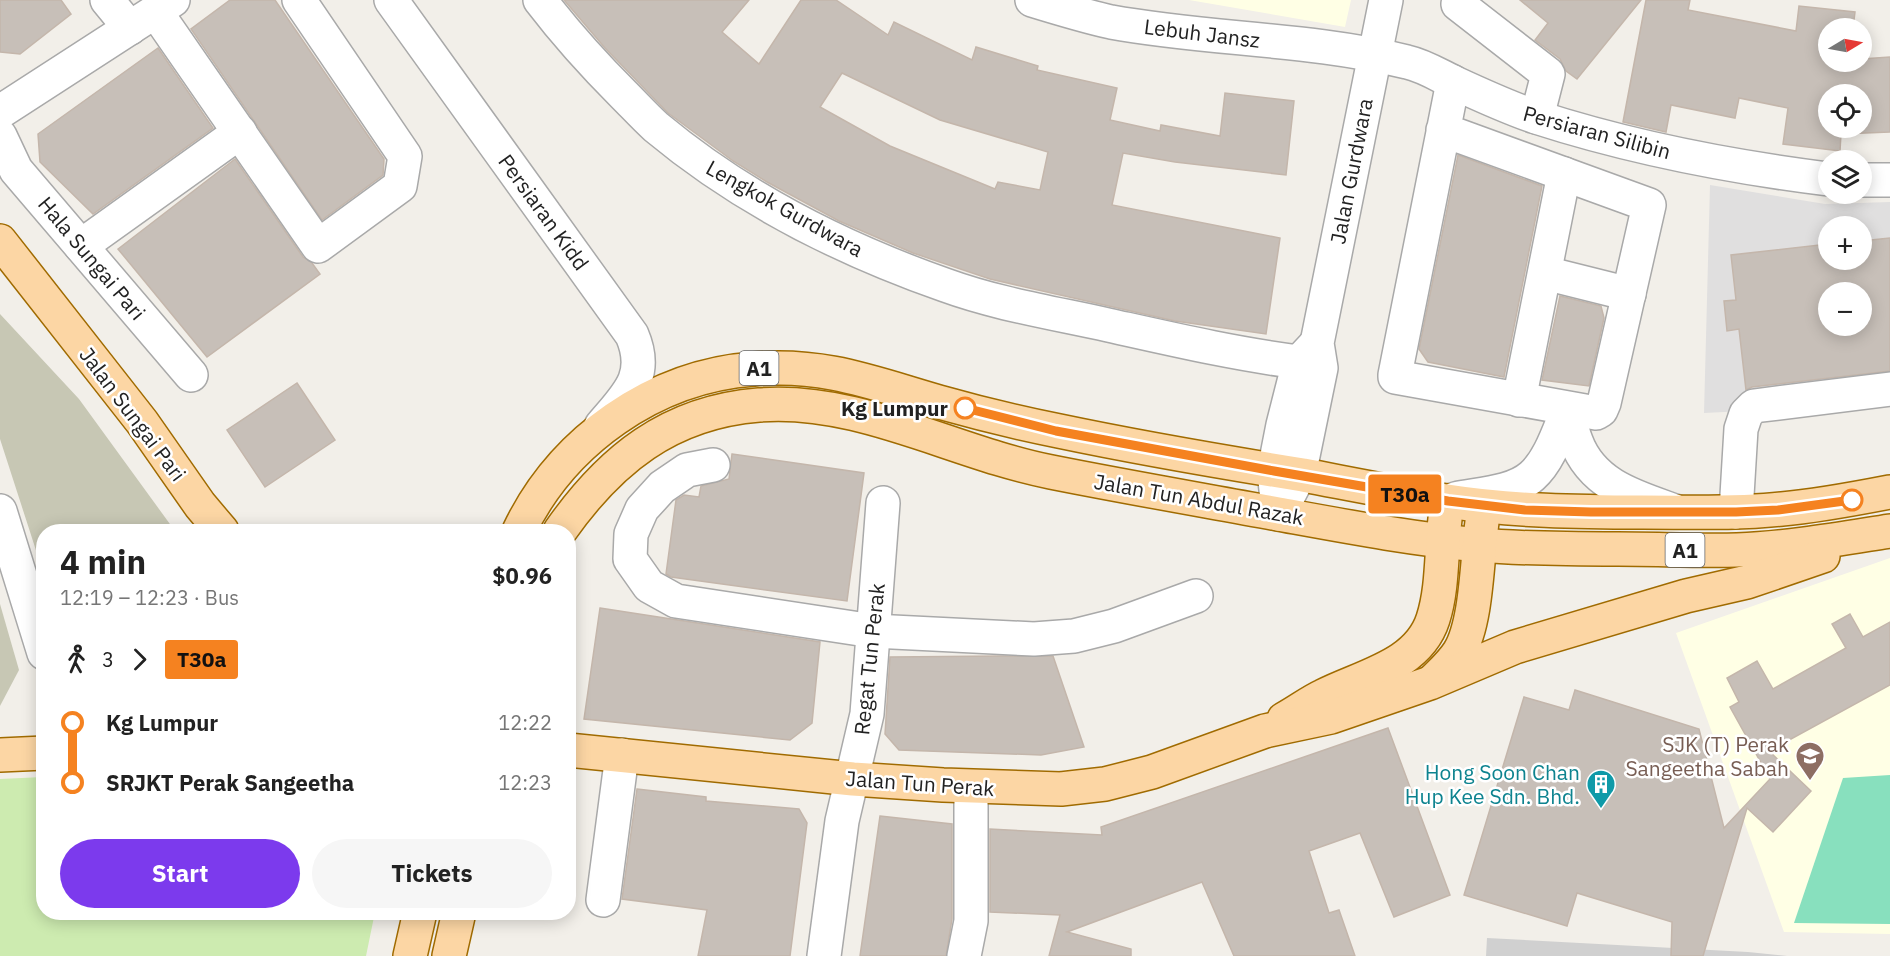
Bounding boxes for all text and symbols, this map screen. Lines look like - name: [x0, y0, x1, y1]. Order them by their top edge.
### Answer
- street label: Lebuh Jansz: [1143, 12, 1262, 54]
- north arrow: [1818, 18, 1872, 72]
- map controls: [1818, 18, 1872, 336]
- button: locate: [1818, 84, 1872, 138]
- street label: Jalan Gurdwara: [1323, 96, 1379, 246]
- street label: Persiaran Silibin: [1520, 99, 1674, 165]
- street label: Persiaran Kidd: [492, 148, 596, 276]
- button: layers: [1818, 150, 1872, 204]
- street label: Lengkok Gurdwara: [701, 153, 869, 263]
- street label: Hala Sungai Pari: [32, 190, 152, 326]
- button: +: [1818, 216, 1872, 270]
- button: −: [1818, 282, 1872, 336]
- street label: Jalan Sungai Pari: [73, 341, 193, 487]
- road number: A1: [740, 351, 778, 385]
- place label: Kg Lumpur: [841, 394, 949, 422]
- marker: Kg Lumpur: [954, 397, 976, 419]
- street label: Jalan Tun Abdul Razak: [1092, 467, 1306, 531]
- line badge: T30a: [1363, 474, 1447, 514]
- text: T30a: [1380, 480, 1430, 508]
- unlabelled marker: [1841, 489, 1863, 511]
- road number: A1: [1666, 533, 1704, 567]
- text: 4 min: [60, 540, 146, 583]
- text: $0.96: [492, 561, 552, 590]
- street label: Regat Tun Perak: [847, 582, 891, 736]
- text: 12:19 – 12:23 · Bus: [60, 584, 239, 611]
- icon: walk: [60, 643, 93, 676]
- icon: forward: [123, 643, 156, 676]
- text: T30a: [177, 645, 226, 673]
- text: 3: [102, 646, 114, 673]
- text: Kg Lumpur: [106, 708, 218, 737]
- text: 12:22: [498, 709, 552, 736]
- place label: SJK (T) Perak Sangeetha Sabah: [1625, 730, 1789, 782]
- school or university icon: SJK (T) Perak Sangeetha Sabah: [1794, 740, 1826, 782]
- place label: Hong Soon Chan Hup Kee Sdn. Bhd.: [1405, 758, 1580, 810]
- street label: Jalan Tun Perak: [845, 764, 995, 802]
- text: SRJKT Perak Sangeetha: [106, 768, 354, 797]
- building icon: Hong Soon Chan Hup Kee Sdn. Bhd.: [1585, 768, 1617, 810]
- text: 12:23: [498, 769, 552, 796]
- button: Start: [60, 839, 300, 908]
- button: Tickets: [312, 839, 552, 908]

